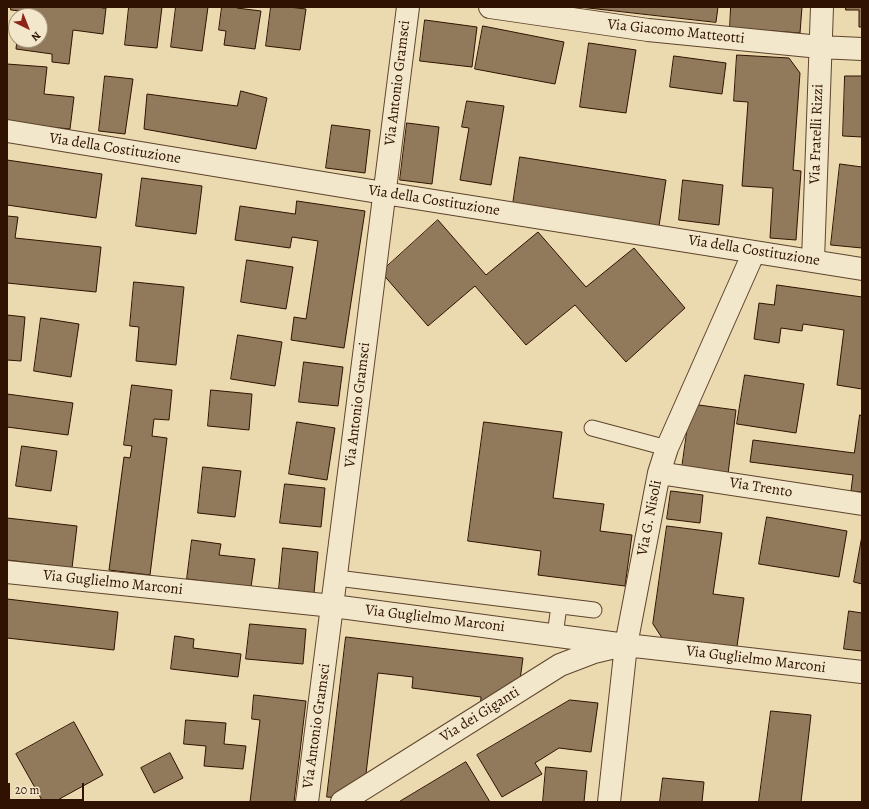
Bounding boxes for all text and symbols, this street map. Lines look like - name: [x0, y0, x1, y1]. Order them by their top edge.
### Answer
- north arrow: [8, 8, 48, 48]
- street label: Via Giacomo Matteotti: [606, 16, 746, 48]
- street label: Via Antonio Gramsci: [381, 19, 415, 147]
- text: N: [28, 28, 44, 45]
- street label: Via Fratelli Rizzi: [806, 84, 828, 184]
- street label: Via della Costituzione: [48, 130, 182, 168]
- street label: Via della Costituzione: [367, 182, 501, 220]
- street label: Via della Costituzione: [687, 232, 821, 270]
- street label: Via Antonio Gramsci: [341, 341, 375, 469]
- street label: Via Trento: [728, 474, 794, 502]
- street label: Via G. Nisoli: [634, 479, 666, 557]
- street label: Via Guglielmo Marconi: [42, 567, 184, 599]
- street label: Via Guglielmo Marconi: [364, 602, 506, 636]
- street label: Via Guglielmo Marconi: [685, 643, 827, 677]
- street label: Via Antonio Gramsci: [299, 662, 335, 790]
- street label: Via dei Giganti: [437, 683, 523, 747]
- scale bar: [10, 775, 86, 801]
- text: 20 m: [15, 782, 39, 798]

